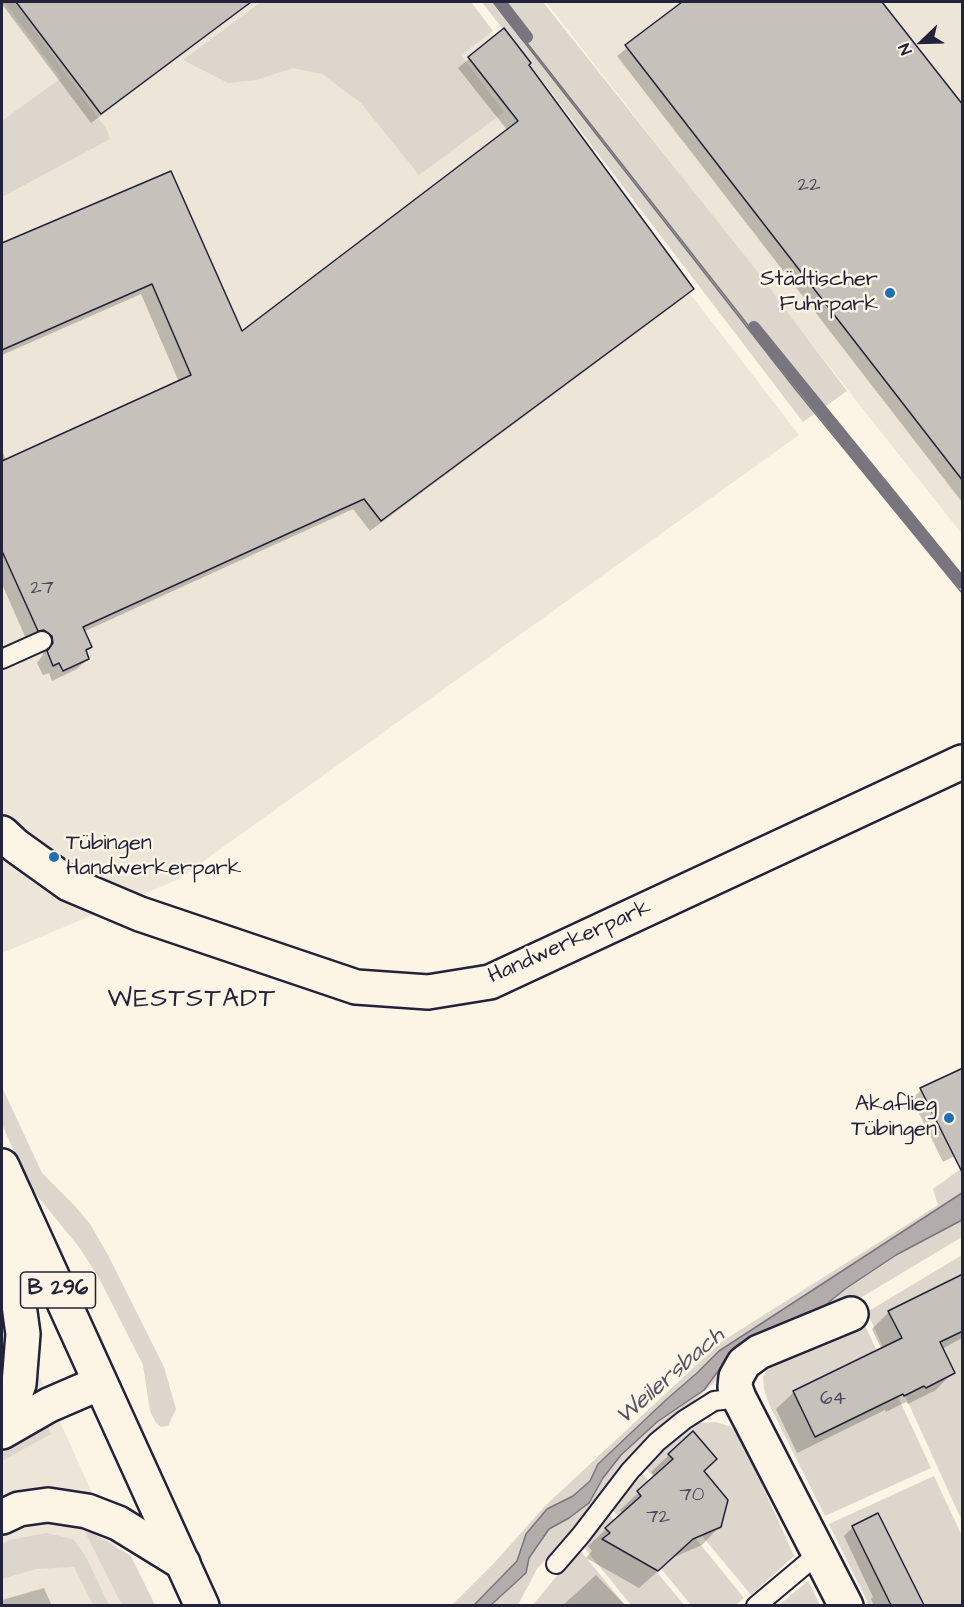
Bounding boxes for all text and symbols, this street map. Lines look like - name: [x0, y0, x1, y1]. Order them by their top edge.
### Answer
- north arrow: [892, 12, 952, 72]
- text: N: [893, 40, 918, 58]
- house number: 22: [798, 174, 820, 198]
- place label: Städtischer Fuhrpark: [760, 267, 878, 318]
- marker: Städtischer Fuhrpark: [883, 286, 897, 300]
- house number: 27: [30, 577, 54, 601]
- place label: Tübingen Handwerkerpark: [66, 831, 241, 882]
- marker: Tübingen Handwerkerpark: [47, 850, 61, 864]
- street label: Handwerkerpark: [485, 895, 655, 991]
- district label: WESTSTADT: [108, 985, 276, 1017]
- place label: Akaflieg Tübingen: [851, 1092, 937, 1144]
- marker: Akaflieg Tübingen: [942, 1111, 956, 1125]
- road number: B 296: [20, 1272, 96, 1308]
- water label: Weilersbach: [611, 1322, 731, 1432]
- house number: 64: [820, 1388, 846, 1412]
- house number: 70: [680, 1484, 704, 1508]
- house number: 72: [646, 1506, 670, 1530]

